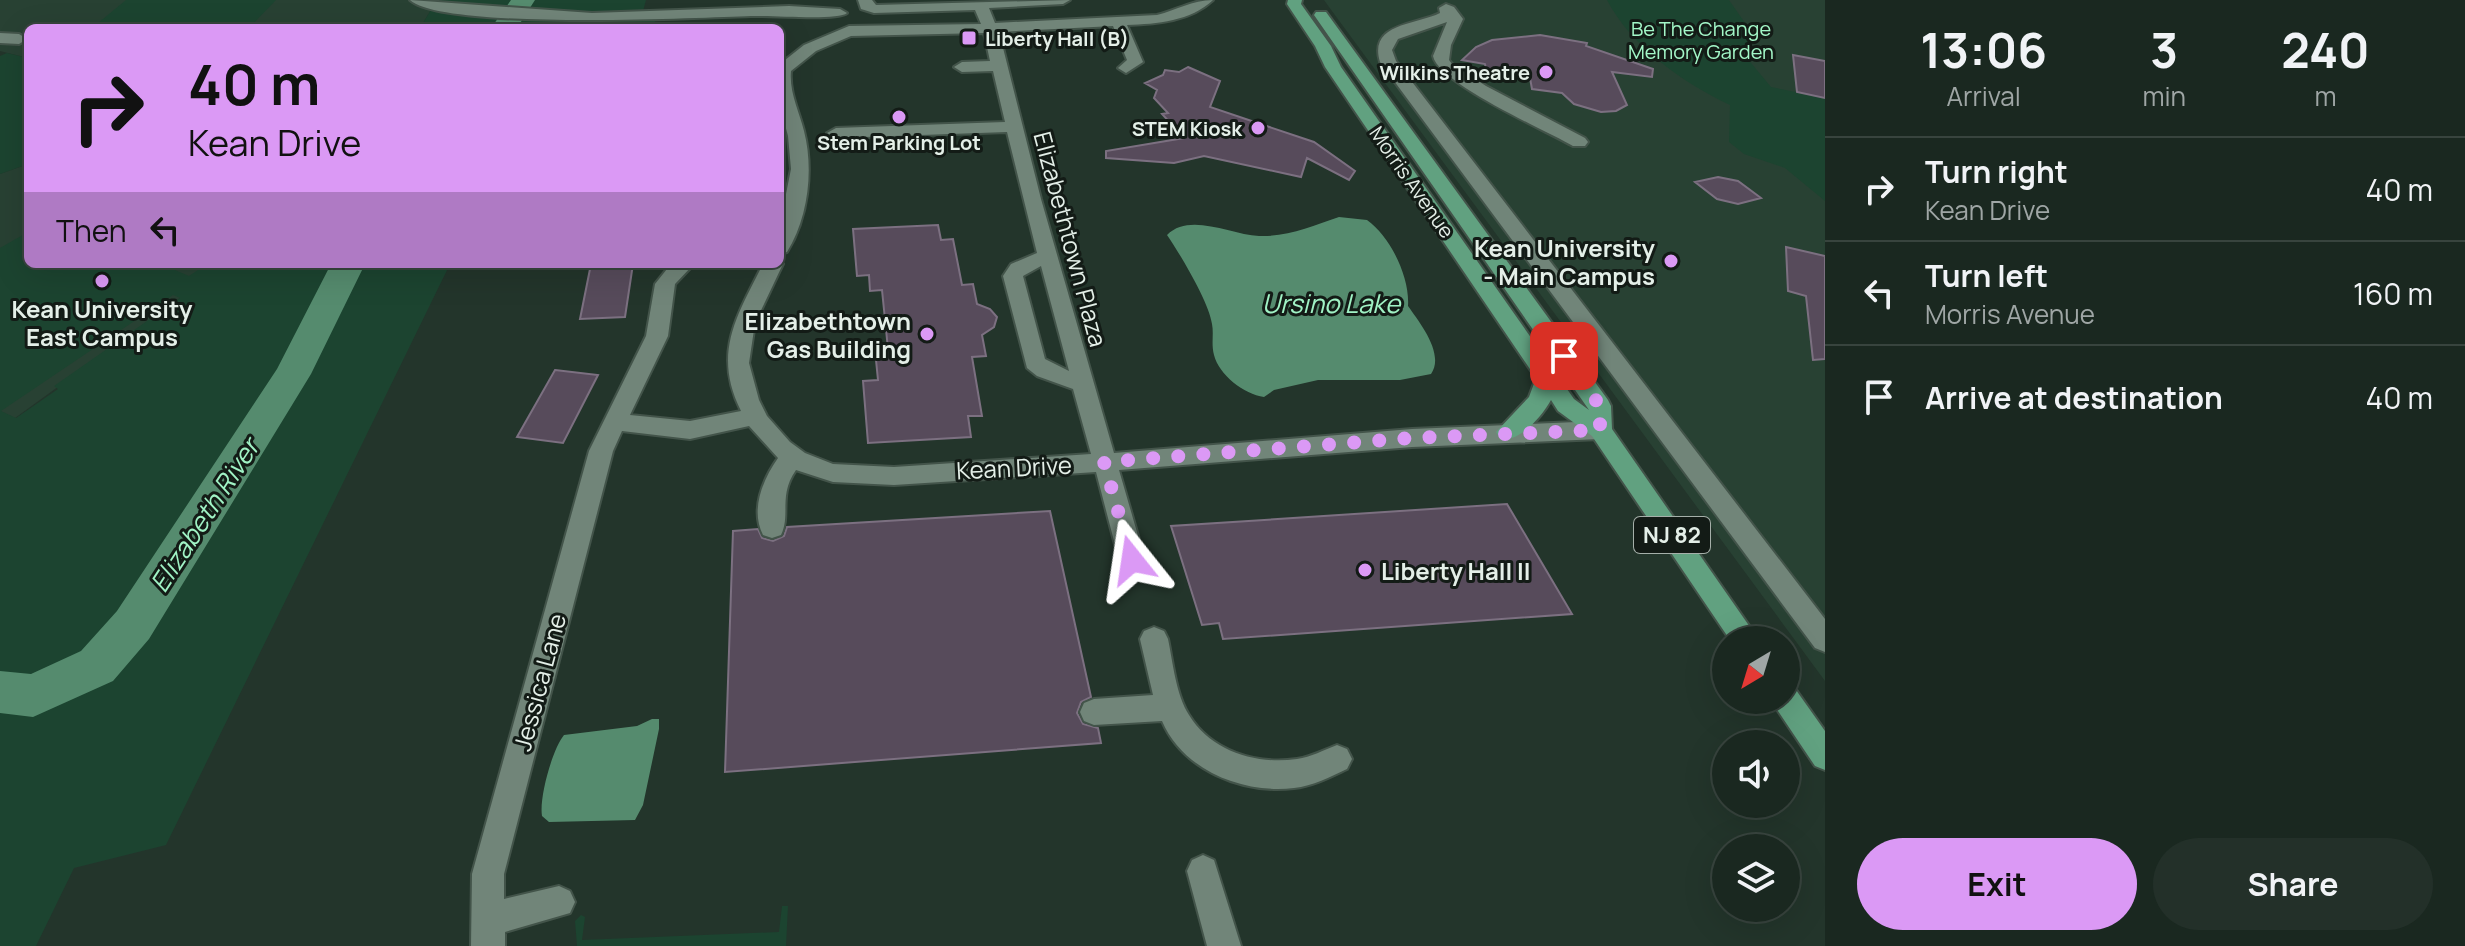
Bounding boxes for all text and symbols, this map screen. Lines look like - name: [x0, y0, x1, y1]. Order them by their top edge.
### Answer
- park label: Be The Change Memory Garden: [1628, 15, 1774, 65]
- text: 13:06: [1920, 17, 2047, 82]
- text: 3: [2150, 17, 2178, 82]
- text: 240: [2281, 17, 2370, 82]
- place label: Liberty Hall (B): [985, 25, 1129, 52]
- marker: Liberty Hall (B): [960, 29, 978, 47]
- text: 40 m: [188, 45, 320, 122]
- icon: right: [56, 56, 160, 160]
- place label: Wilkins Theatre: [1379, 59, 1530, 86]
- marker: Wilkins Theatre: [1537, 63, 1555, 81]
- text: Arrival: [1947, 78, 2021, 114]
- text: min: [2142, 78, 2186, 114]
- text: m: [2314, 78, 2337, 114]
- marker: Stem Parking Lot: [890, 108, 908, 126]
- place label: STEM Kiosk: [1132, 115, 1243, 142]
- text: Kean Drive: [188, 118, 361, 167]
- marker: STEM Kiosk: [1249, 119, 1267, 137]
- street label: Morris Avenue: [1363, 121, 1461, 243]
- street label: Elizabethtown Plaza: [1026, 128, 1116, 350]
- place label: Stem Parking Lot: [817, 129, 981, 156]
- text: Turn right: [1925, 151, 2068, 192]
- icon: right: [1857, 167, 1901, 211]
- text: 40 m: [2366, 169, 2433, 210]
- text: Kean Drive: [1925, 192, 2050, 228]
- icon: left: [143, 208, 187, 252]
- text: Then: [56, 210, 127, 251]
- place label: Kean University - Main Campus: [1474, 231, 1656, 292]
- marker: Kean University - Main Campus: [1662, 252, 1680, 270]
- text: Turn left: [1925, 255, 2048, 296]
- icon: left: [1857, 271, 1901, 315]
- marker: Kean University East Campus: [93, 272, 111, 290]
- text: 160 m: [2353, 273, 2433, 314]
- water label: Ursino Lake: [1262, 285, 1402, 321]
- place label: Kean University East Campus: [12, 292, 193, 353]
- text: Morris Avenue: [1925, 296, 2095, 332]
- place label: Elizabethtown Gas Building: [745, 304, 911, 365]
- pin: [1530, 322, 1598, 390]
- marker: Elizabethtown Gas Building: [918, 325, 936, 343]
- icon: arrive: [1542, 334, 1586, 378]
- icon: arrive: [1857, 375, 1901, 419]
- text: Arrive at destination: [1925, 377, 2223, 418]
- text: 40 m: [2366, 377, 2433, 418]
- water label: Elizabeth River: [141, 428, 269, 599]
- street label: Kean Drive: [955, 447, 1073, 487]
- road number: NJ 82: [1634, 517, 1710, 553]
- position arrow: [1090, 518, 1174, 602]
- place label: Liberty Hall II: [1381, 554, 1530, 587]
- marker: Liberty Hall II: [1356, 561, 1374, 579]
- street label: Jessica Lane: [505, 610, 573, 754]
- north arrow: [1712, 626, 1800, 714]
- map controls: [1712, 626, 1800, 922]
- button: sound: [1712, 730, 1800, 818]
- button: layers: [1712, 834, 1800, 922]
- button: Exit: [1857, 838, 2137, 930]
- button: Share: [2153, 838, 2433, 930]

